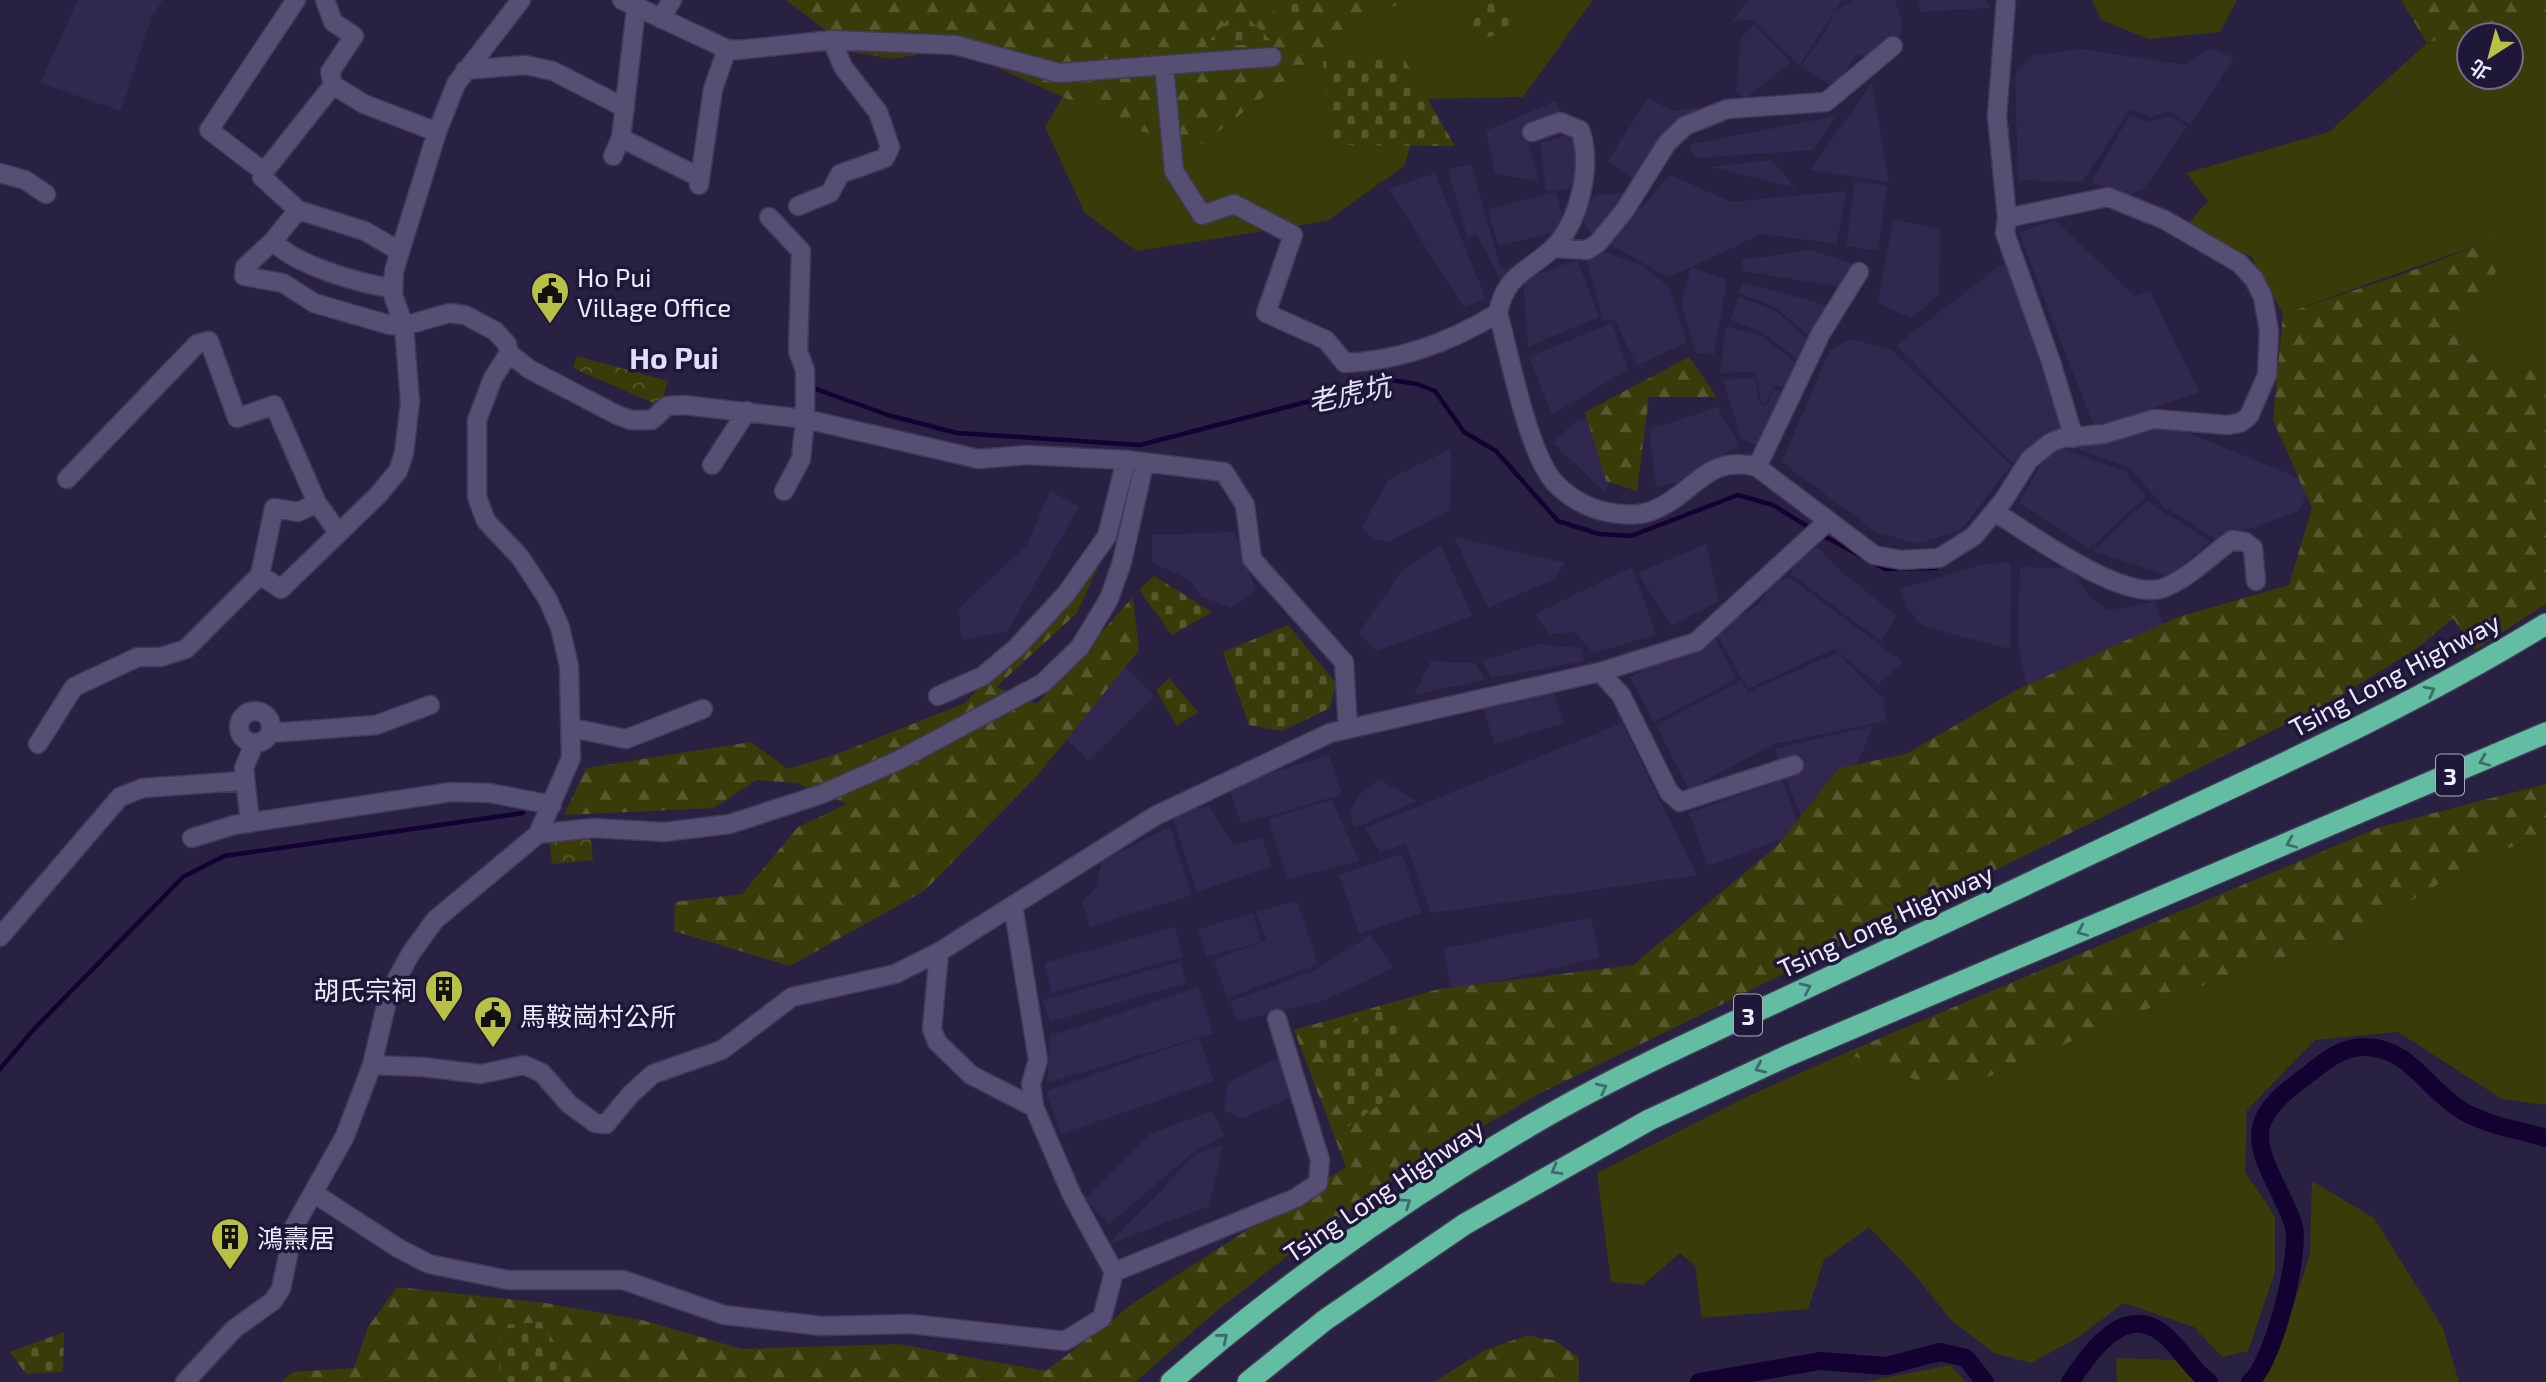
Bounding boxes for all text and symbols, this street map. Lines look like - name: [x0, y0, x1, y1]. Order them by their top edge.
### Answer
- north arrow: [2455, 21, 2525, 91]
- text: 北: [2465, 55, 2494, 85]
- place label: Ho Pui Village Office: [577, 261, 731, 322]
- public building icon: Ho Pui Village Office: [529, 270, 571, 325]
- district label: Ho Pui: [629, 339, 719, 375]
- water label: 老虎坑: [1304, 367, 1398, 418]
- street label: Tsing Long Highway: [2283, 605, 2505, 743]
- one-way arrow: [2423, 685, 2436, 699]
- one-way arrow: [2478, 752, 2490, 766]
- road number: 3: [2436, 754, 2464, 796]
- one-way arrow: [2286, 834, 2298, 848]
- street label: Tsing Long Highway: [1772, 856, 1998, 983]
- one-way arrow: [2076, 923, 2088, 937]
- building icon: 胡氏宗祠: [423, 968, 465, 1023]
- place label: 胡氏宗祠: [313, 974, 417, 1005]
- one-way arrow: [1799, 982, 1811, 996]
- public building icon: 馬鞍崗村公所: [472, 994, 514, 1049]
- road number: 3: [1734, 995, 1762, 1036]
- place label: 馬鞍崗村公所: [520, 1000, 676, 1031]
- one-way arrow: [1755, 1060, 1767, 1074]
- one-way arrow: [1595, 1082, 1607, 1096]
- street label: Tsing Long Highway: [1277, 1112, 1489, 1268]
- one-way arrow: [1551, 1162, 1564, 1175]
- one-way arrow: [1398, 1199, 1411, 1212]
- building icon: 鴻燾居: [209, 1216, 251, 1271]
- place label: 鴻燾居: [257, 1222, 335, 1253]
- one-way arrow: [1215, 1333, 1227, 1346]

